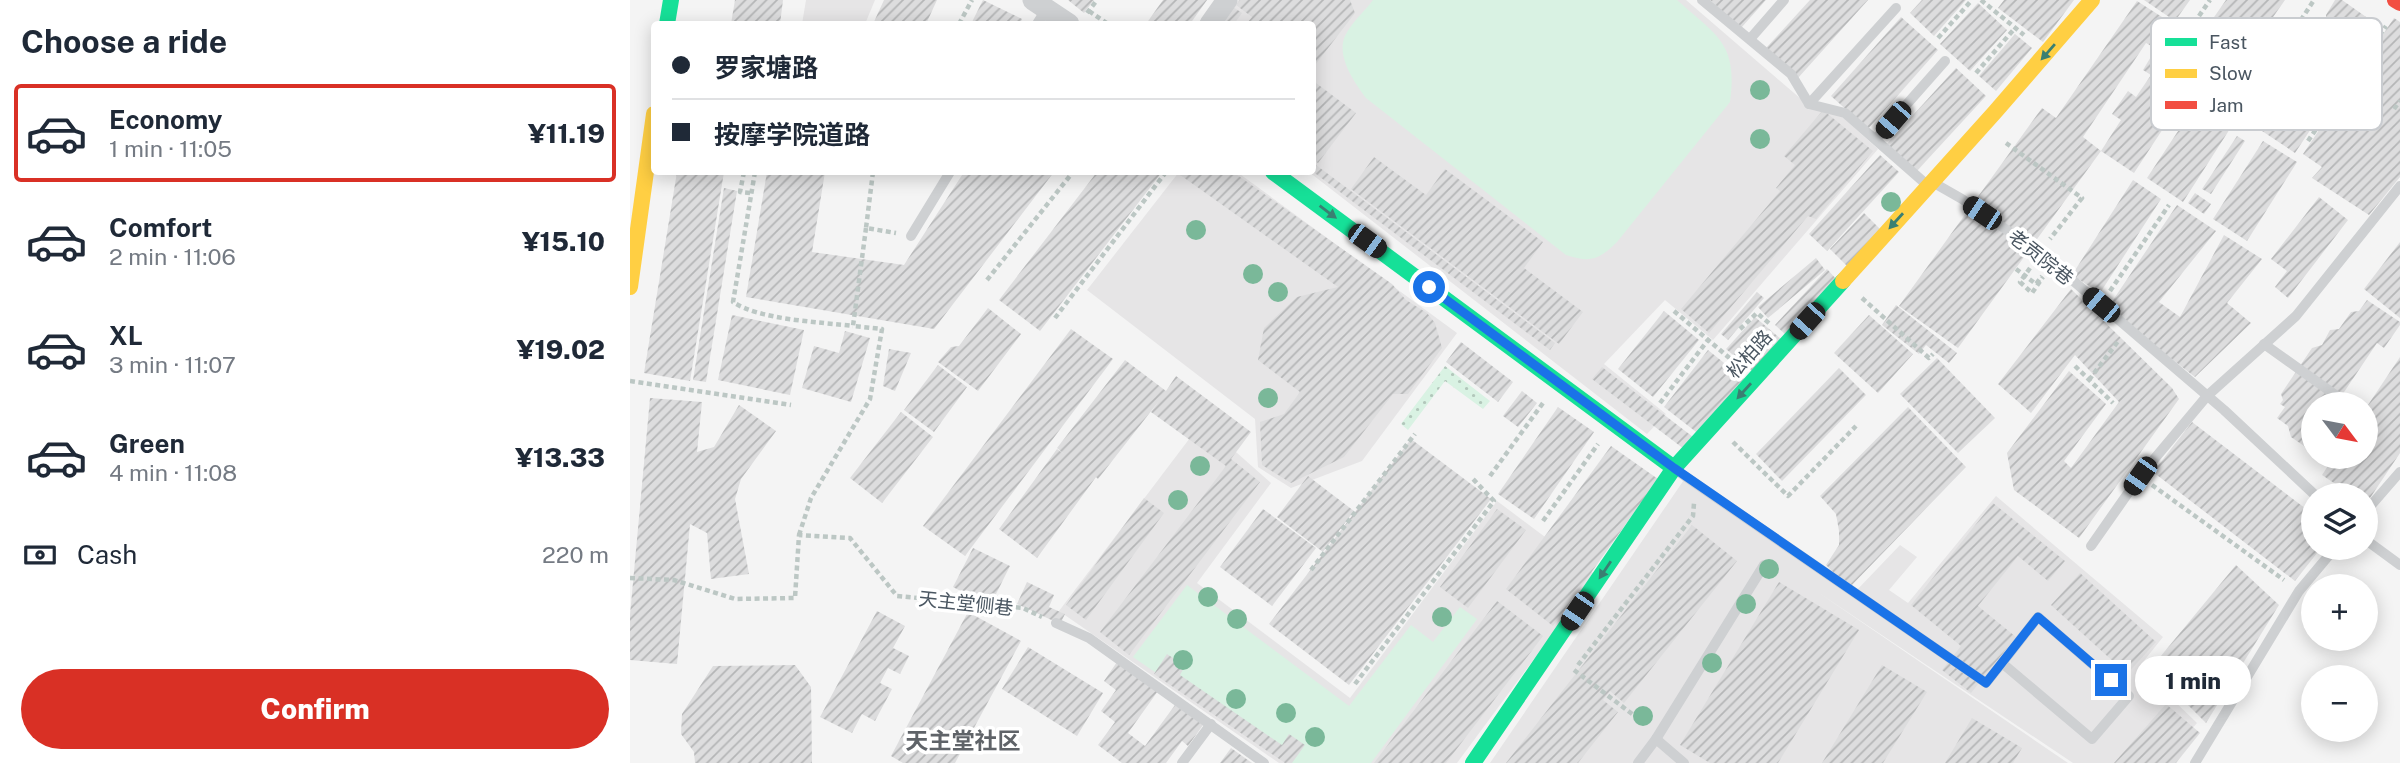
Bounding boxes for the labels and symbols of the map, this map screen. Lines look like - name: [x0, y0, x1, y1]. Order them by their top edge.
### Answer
- legend: [2151, 18, 2382, 130]
- text: Fast: [2209, 31, 2247, 53]
- one-way arrow: [2041, 43, 2056, 60]
- text: Slow: [2209, 62, 2253, 84]
- text: Jam: [2209, 94, 2243, 116]
- car: [1872, 97, 1915, 143]
- car: [1959, 193, 2006, 233]
- one-way arrow: [1319, 205, 1337, 219]
- one-way arrow: [1889, 213, 1904, 230]
- car: [1344, 220, 1391, 262]
- street label: 老贡院巷: [2004, 225, 2078, 289]
- route start: [1413, 271, 1445, 303]
- car: [2079, 283, 2124, 327]
- car: [1786, 298, 1829, 344]
- street label: 松柏路: [1722, 325, 1776, 383]
- one-way arrow: [1737, 382, 1753, 399]
- north arrow: [2301, 392, 2378, 469]
- car: [2120, 453, 2161, 499]
- one-way arrow: [1598, 560, 1611, 580]
- street label: 天主堂侧巷: [918, 587, 1014, 619]
- car: [1557, 588, 1598, 634]
- callout: 1 min: [2136, 656, 2251, 704]
- route end: [2095, 664, 2127, 696]
- district label: 天主堂社区: [906, 727, 1021, 754]

